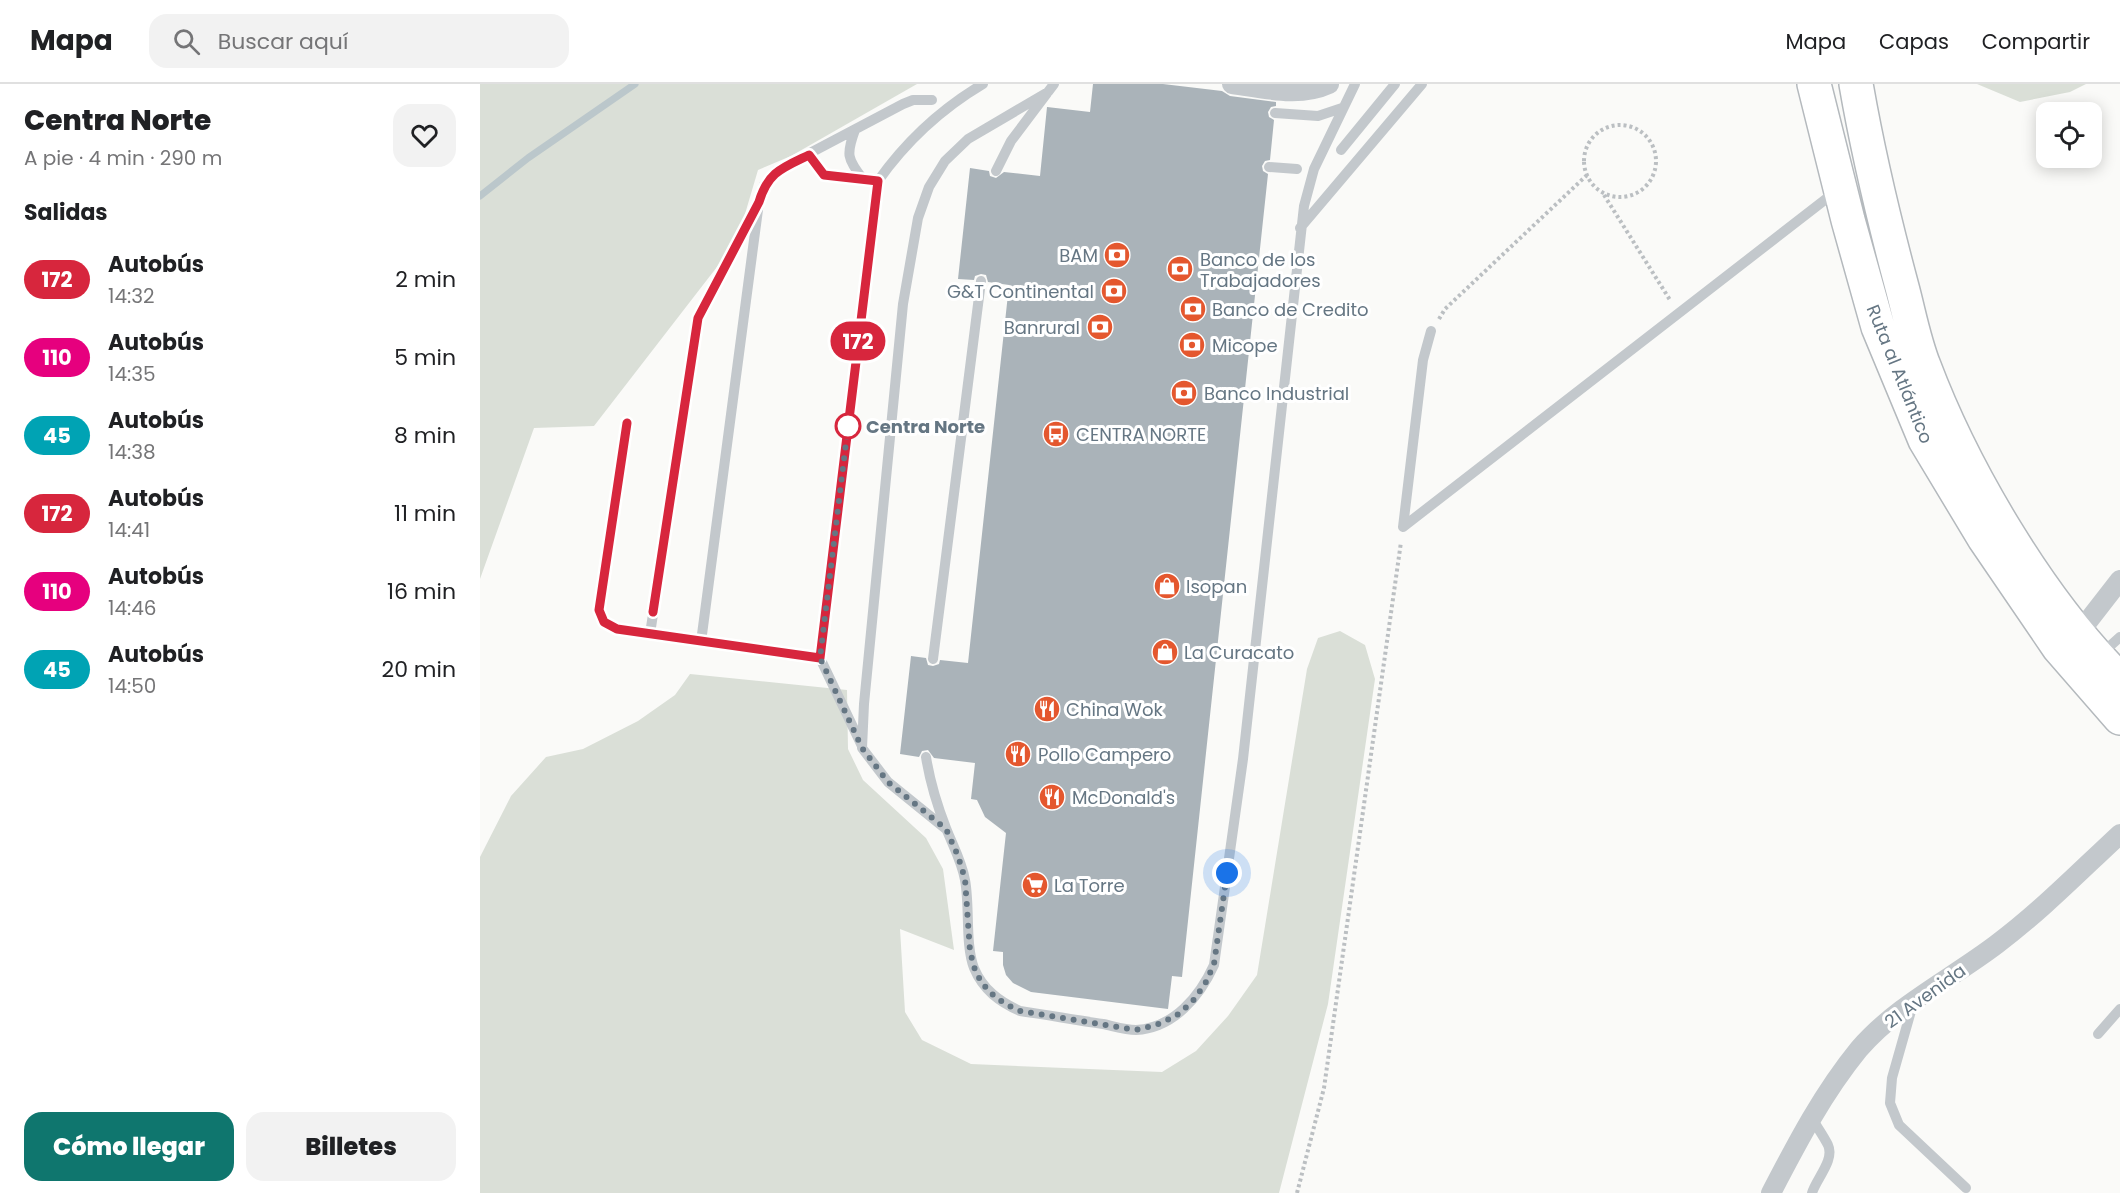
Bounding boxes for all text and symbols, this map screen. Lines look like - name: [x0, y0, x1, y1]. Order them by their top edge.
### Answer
- search box: [149, 14, 569, 68]
- text: Mapa: [30, 21, 113, 60]
- icon: search: [170, 25, 203, 58]
- text: Buscar aquí: [218, 26, 348, 57]
- text: Mapa: [1785, 27, 1846, 56]
- text: Capas: [1879, 27, 1949, 56]
- text: Compartir: [1982, 27, 2090, 56]
- text: Centra Norte: [24, 101, 211, 140]
- map controls: [2036, 102, 2102, 168]
- button: locate: [2036, 102, 2102, 168]
- button: heart: [393, 104, 456, 167]
- text: A pie · 4 min · 290 m: [24, 144, 222, 172]
- text: Salidas: [24, 197, 108, 228]
- bank icon: BAM: [1102, 240, 1132, 270]
- place label: BAM: [1059, 243, 1098, 268]
- place label: Banco de los Trabajadores: [1200, 247, 1321, 293]
- text: Autobús: [108, 249, 204, 280]
- bank icon: Banco de los Trabajadores: [1165, 254, 1195, 284]
- text: 2 min: [395, 264, 456, 295]
- text: 172: [41, 265, 73, 294]
- bank icon: G&T Continental: [1099, 276, 1129, 306]
- place label: G&T Continental: [947, 279, 1094, 304]
- text: 14:32: [108, 282, 155, 310]
- bank icon: Banco de Credito: [1178, 294, 1208, 324]
- place label: Banco de Credito: [1212, 297, 1369, 322]
- street label: Ruta al Atlántico: [1861, 301, 1939, 447]
- bank icon: Banrural: [1085, 312, 1115, 342]
- place label: Banrural: [1004, 315, 1080, 340]
- line badge: 172: [824, 322, 892, 360]
- text: Autobús: [108, 327, 204, 358]
- text: 172: [842, 327, 874, 356]
- bank icon: Micope: [1177, 330, 1207, 360]
- place label: Micope: [1212, 333, 1278, 358]
- text: 5 min: [394, 342, 456, 373]
- text: 110: [42, 343, 72, 372]
- text: 14:35: [108, 360, 156, 388]
- bank icon: Banco Industrial: [1169, 378, 1199, 408]
- place label: Banco Industrial: [1204, 381, 1349, 406]
- text: Autobús: [108, 405, 204, 436]
- marker: Centra Norte: [835, 413, 861, 439]
- place label: Centra Norte: [866, 414, 985, 439]
- bus stop icon: CENTRA NORTE: [1041, 419, 1071, 449]
- text: 8 min: [394, 420, 456, 451]
- text: 45: [43, 421, 71, 450]
- place label: CENTRA NORTE: [1076, 422, 1206, 447]
- text: 14:38: [108, 438, 156, 466]
- text: Autobús: [108, 483, 204, 514]
- text: 11 min: [394, 498, 456, 529]
- text: 172: [41, 499, 73, 528]
- text: 14:41: [108, 516, 150, 544]
- text: Autobús: [108, 561, 204, 592]
- shop icon: Isopan: [1152, 571, 1182, 601]
- place label: Isopan: [1186, 574, 1247, 599]
- text: 16 min: [387, 576, 456, 607]
- text: 110: [42, 577, 72, 606]
- text: 14:46: [108, 594, 157, 622]
- shop icon: La Curacato: [1150, 637, 1180, 667]
- text: Autobús: [108, 639, 204, 670]
- place label: La Curacato: [1184, 640, 1294, 665]
- text: 20 min: [382, 654, 456, 685]
- text: 45: [43, 655, 71, 684]
- text: 14:50: [108, 672, 156, 700]
- restaurant icon: China Wok: [1032, 694, 1062, 724]
- place label: China Wok: [1066, 697, 1163, 722]
- restaurant icon: Pollo Campero: [1003, 739, 1033, 769]
- place label: Pollo Campero: [1038, 742, 1171, 767]
- restaurant icon: McDonald's: [1037, 782, 1067, 812]
- place label: McDonald's: [1072, 785, 1175, 810]
- your location: [1212, 858, 1242, 888]
- supermarket icon: La Torre: [1020, 870, 1050, 900]
- place label: La Torre: [1054, 873, 1125, 898]
- street label: 21 Avenida: [1879, 958, 1971, 1034]
- button: Cómo llegar: [24, 1112, 234, 1181]
- button: Billetes: [246, 1112, 456, 1181]

